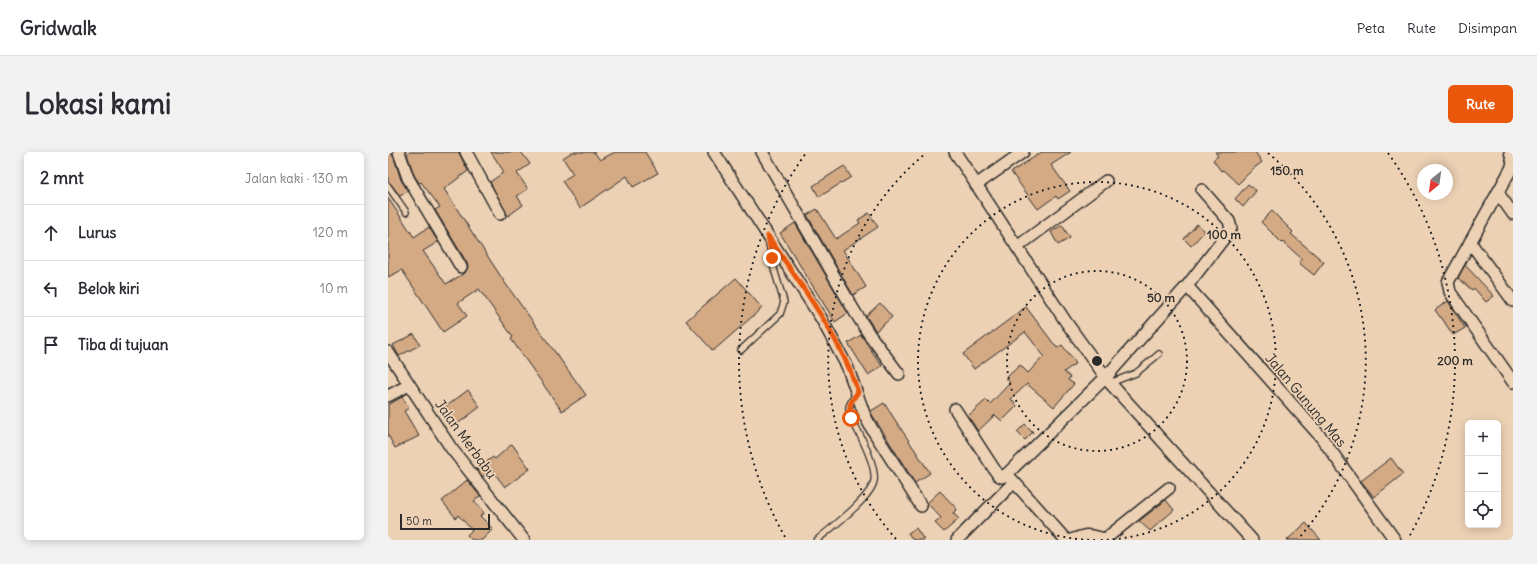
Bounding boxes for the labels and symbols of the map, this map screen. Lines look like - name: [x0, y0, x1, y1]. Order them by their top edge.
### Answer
- text: 150 m: [1271, 163, 1304, 178]
- north arrow: [1417, 164, 1453, 200]
- text: 100 m: [1207, 227, 1241, 242]
- route end: [763, 249, 781, 267]
- text: 50 m: [1147, 290, 1176, 305]
- street label: Jalan Gunung Mas: [1261, 349, 1351, 451]
- text: 200 m: [1437, 353, 1473, 368]
- centre of rings: [1090, 354, 1104, 368]
- street label: Jalan Merbabu: [431, 396, 501, 482]
- route start: [842, 409, 860, 427]
- scale bar: [400, 512, 490, 531]

